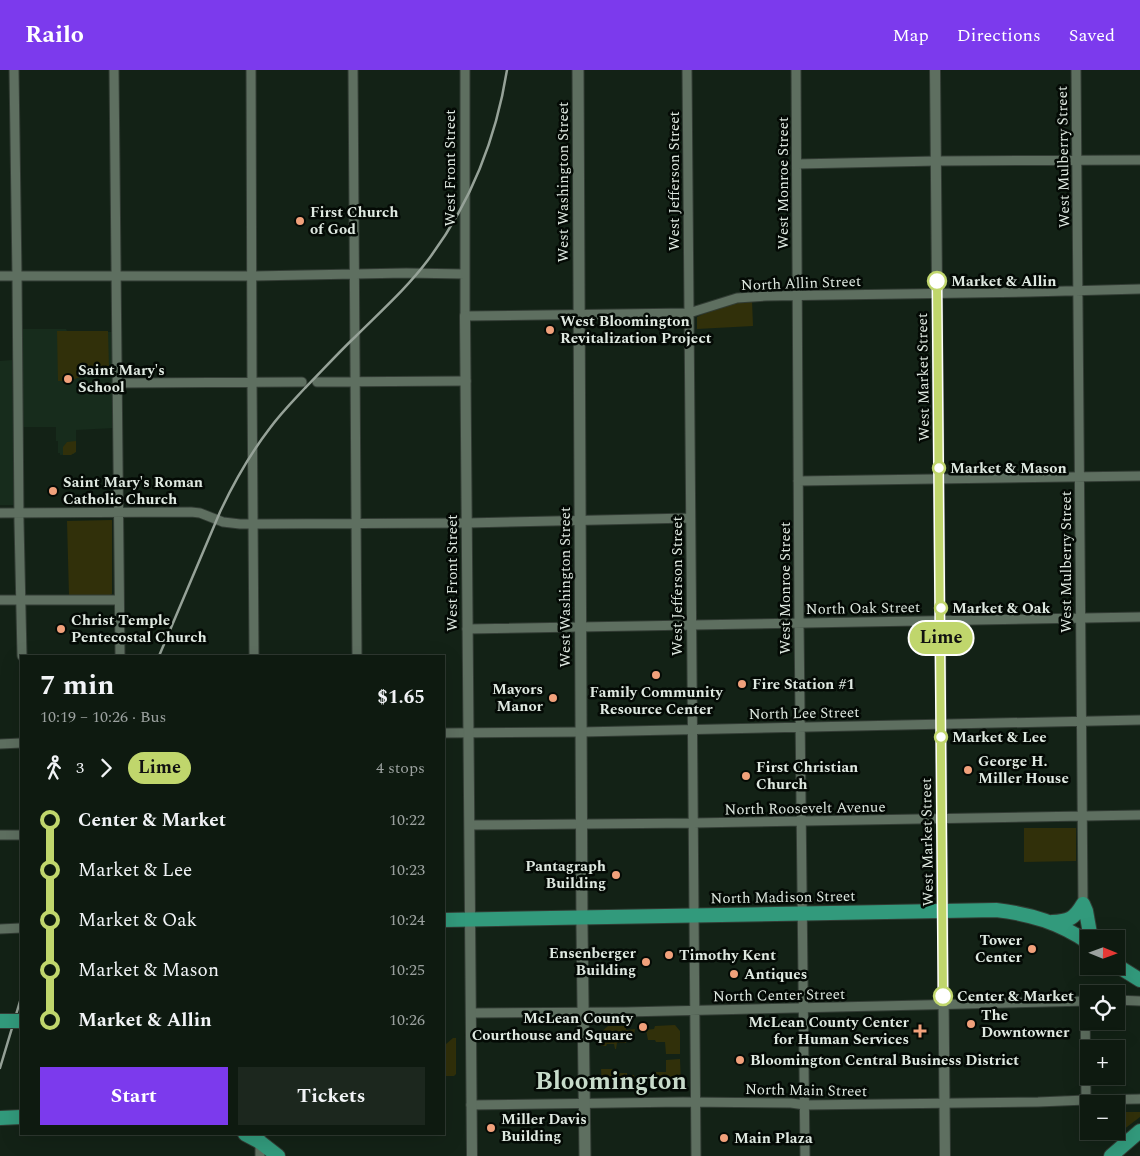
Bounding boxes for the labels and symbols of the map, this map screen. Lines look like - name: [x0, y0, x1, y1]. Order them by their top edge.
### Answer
- street label: West Mulberry Street: [1051, 86, 1076, 228]
- street label: West Washington Street: [552, 102, 575, 262]
- street label: West Front Street: [439, 109, 462, 227]
- street label: West Jefferson Street: [663, 111, 686, 251]
- street label: West Monroe Street: [772, 117, 795, 249]
- place label: First Church of God: [310, 201, 398, 241]
- marker: First Church of God: [294, 215, 306, 227]
- street label: North Allin Street: [741, 270, 862, 297]
- place label: Market & Allin: [951, 270, 1057, 293]
- marker: Market & Allin: [927, 271, 947, 291]
- place label: West Bloomington Revitalization Project: [560, 310, 712, 350]
- street label: West Market Street: [911, 313, 936, 441]
- marker: West Bloomington Revitalization Project: [544, 324, 556, 336]
- place label: Saint Mary's School: [78, 359, 165, 399]
- marker: Saint Mary's School: [62, 373, 74, 385]
- place label: Market & Mason: [950, 457, 1067, 480]
- marker: Market & Mason: [932, 461, 946, 475]
- place label: Saint Mary's Roman Catholic Church: [63, 471, 203, 511]
- marker: Saint Mary's Roman Catholic Church: [47, 485, 59, 497]
- street label: West Mulberry Street: [1055, 491, 1078, 633]
- street label: West Washington Street: [554, 507, 577, 667]
- street label: West Front Street: [441, 514, 464, 632]
- street label: West Jefferson Street: [666, 516, 689, 656]
- street label: West Monroe Street: [774, 522, 797, 654]
- street label: North Oak Street: [805, 596, 921, 621]
- place label: Market & Oak: [952, 597, 1051, 620]
- marker: Market & Oak: [934, 601, 948, 615]
- place label: Christ Temple Pentecostal Church: [71, 609, 207, 649]
- line badge: Lime: [906, 622, 976, 654]
- marker: Christ Temple Pentecostal Church: [55, 623, 67, 635]
- marker: Family Community Resource Center: [650, 669, 662, 681]
- place label: Fire Station #1: [752, 673, 855, 696]
- place label: Mayors Manor: [492, 678, 544, 718]
- marker: Fire Station #1: [736, 678, 748, 690]
- place label: Family Community Resource Center: [589, 681, 723, 721]
- marker: Mayors Manor: [547, 692, 559, 704]
- street label: North Lee Street: [748, 701, 860, 726]
- place label: Market & Lee: [952, 726, 1047, 749]
- marker: Market & Lee: [934, 730, 948, 744]
- place label: George H. Miller House: [978, 750, 1069, 790]
- place label: First Christian Church: [756, 756, 858, 796]
- marker: George H. Miller House: [962, 764, 974, 776]
- marker: First Christian Church: [740, 770, 752, 782]
- street label: West Market Street: [915, 778, 940, 906]
- street label: North Roosevelt Avenue: [724, 796, 886, 821]
- place label: Pantagraph Building: [525, 855, 606, 895]
- marker: Pantagraph Building: [610, 869, 622, 881]
- street label: North Madison Street: [710, 885, 856, 910]
- place label: Tower Center: [975, 929, 1023, 969]
- north arrow: [1080, 930, 1125, 975]
- place label: Ensenberger Building: [549, 942, 637, 982]
- marker: Tower Center: [1026, 943, 1038, 955]
- place label: Timothy Kent: [679, 944, 776, 967]
- marker: Timothy Kent: [663, 949, 675, 961]
- marker: Ensenberger Building: [640, 956, 652, 968]
- place label: Antiques: [744, 963, 807, 986]
- marker: Antiques: [728, 968, 740, 980]
- street label: North Center Street: [713, 983, 845, 1008]
- place label: Center & Market: [957, 985, 1074, 1008]
- marker: Center & Market: [933, 986, 953, 1006]
- place label: The Downtowner: [981, 1004, 1070, 1044]
- place label: McLean County Courthouse and Square: [472, 1007, 634, 1047]
- place label: McLean County Center for Human Services: [748, 1011, 910, 1051]
- marker: The Downtowner: [965, 1018, 977, 1030]
- marker: McLean County Courthouse and Square: [637, 1021, 649, 1033]
- marker: McLean County Center for Human Services: [913, 1024, 927, 1038]
- place label: Bloomington Central Business District: [750, 1049, 1019, 1072]
- marker: Bloomington Central Business District: [734, 1054, 746, 1066]
- district label: Bloomington: [535, 1063, 687, 1101]
- street label: North Main Street: [745, 1078, 867, 1103]
- place label: Miller Davis Building: [501, 1108, 587, 1148]
- marker: Miller Davis Building: [485, 1122, 497, 1134]
- place label: Main Plaza: [734, 1127, 813, 1150]
- marker: Main Plaza: [718, 1132, 730, 1144]

